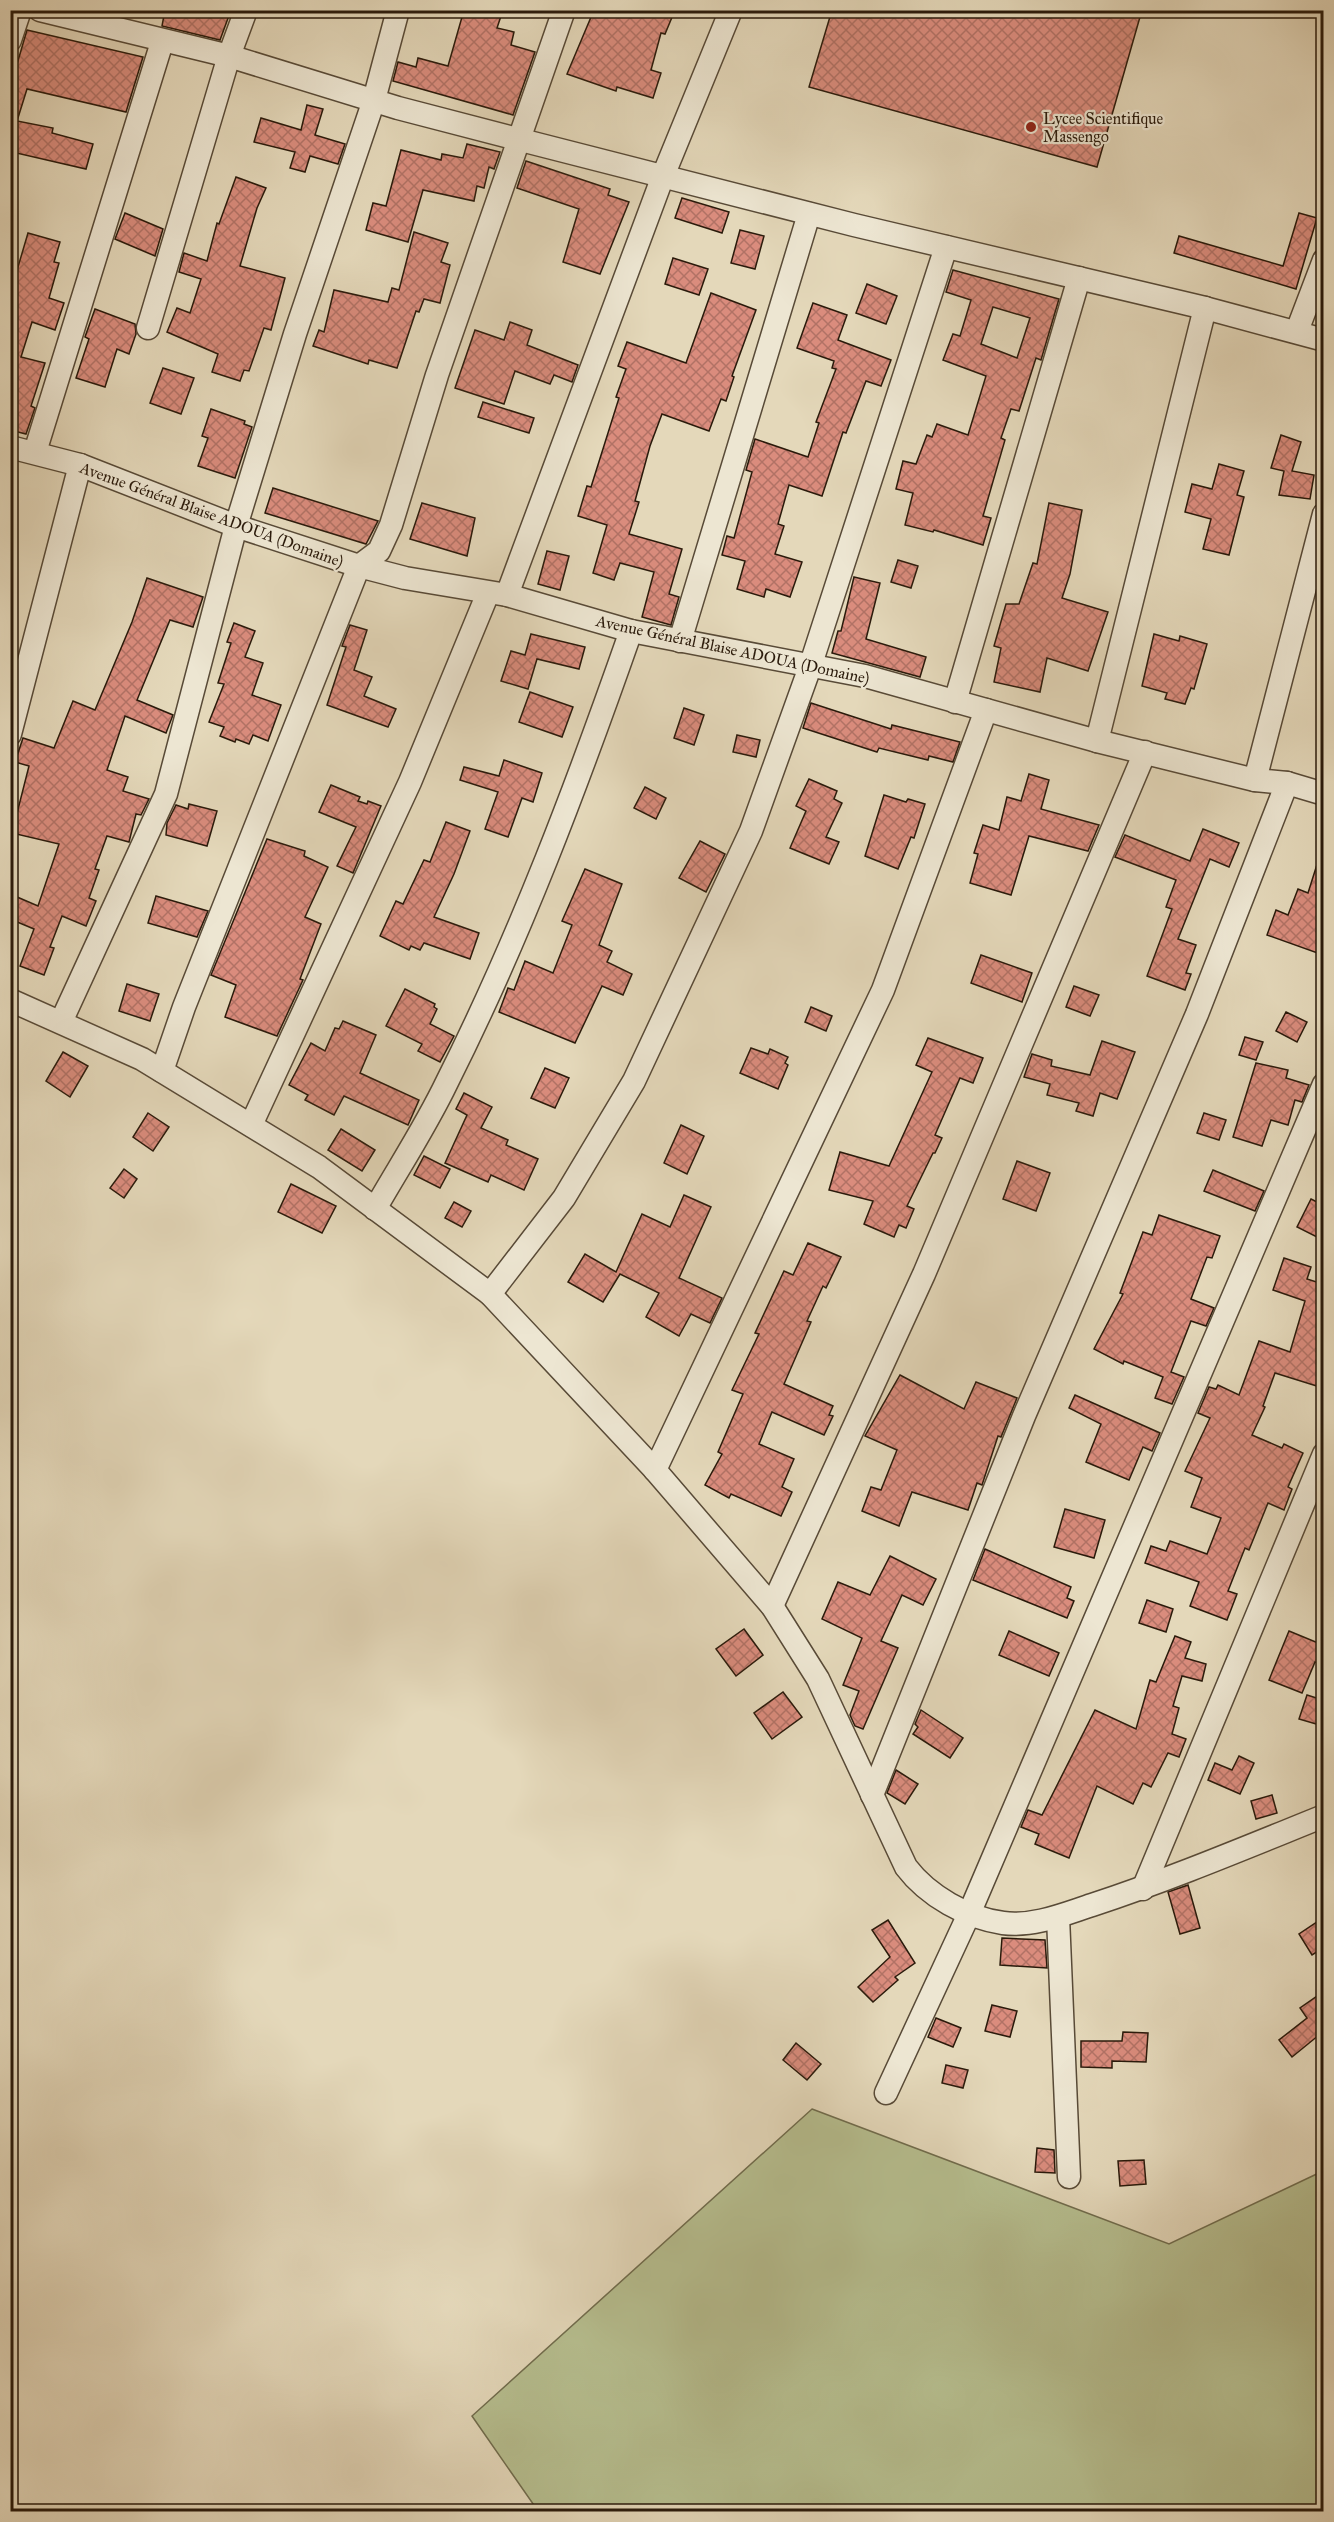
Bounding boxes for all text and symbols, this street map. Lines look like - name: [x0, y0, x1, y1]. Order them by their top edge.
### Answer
- place label: Lycee Scientifique Massengo: [1043, 109, 1164, 147]
- marker: Lycee Scientifique Massengo: [1024, 120, 1038, 134]
- street label: Avenue Général Blaise ADOUA (Domaine): [76, 457, 346, 572]
- street label: Avenue Général Blaise ADOUA (Domaine): [593, 611, 871, 689]

